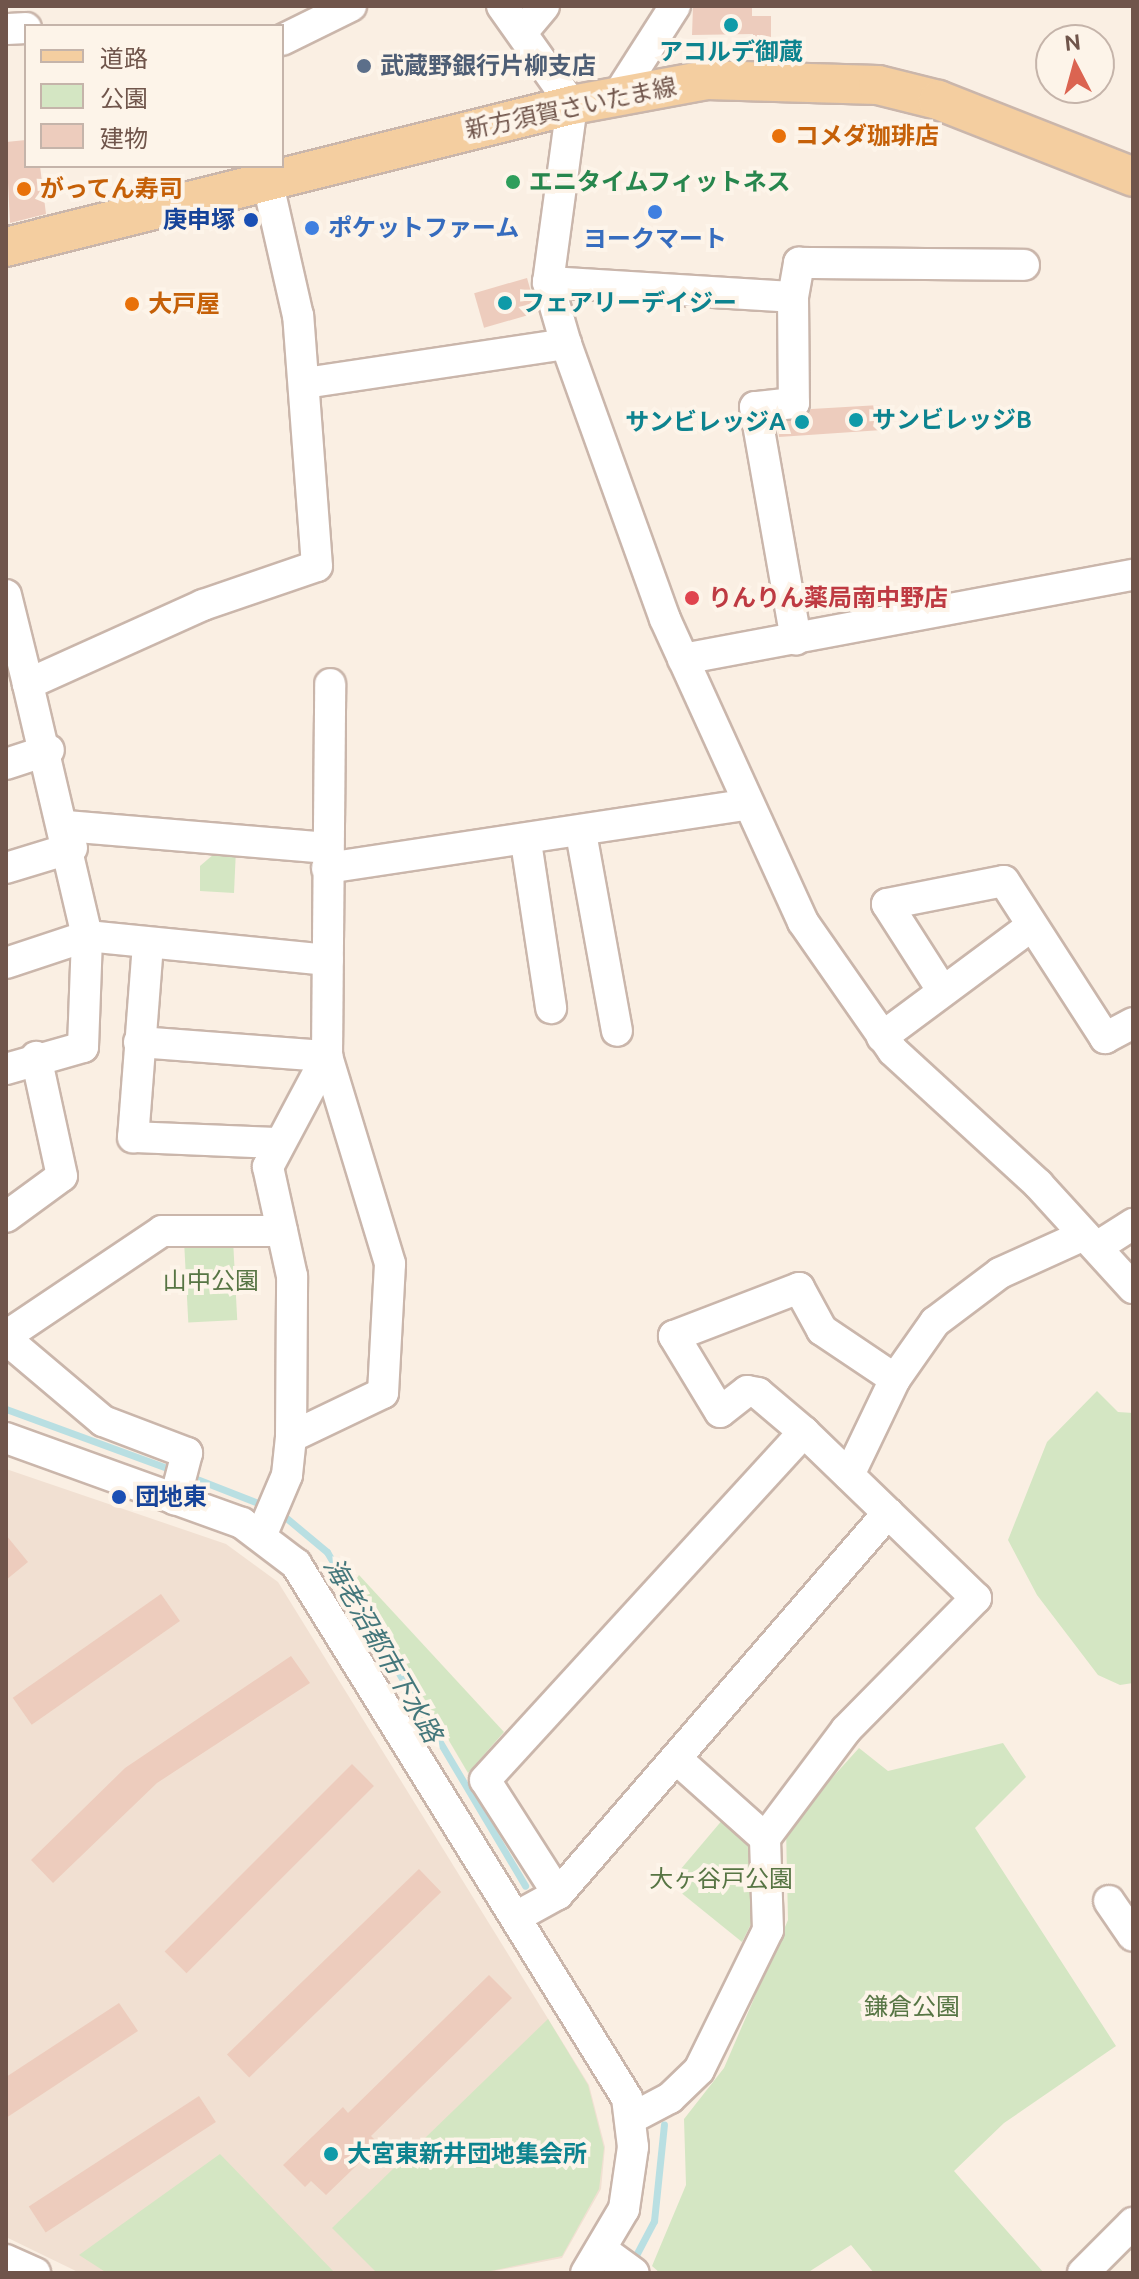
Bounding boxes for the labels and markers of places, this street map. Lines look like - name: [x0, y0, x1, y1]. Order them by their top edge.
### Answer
- marker: アコルデ御蔵: [722, 16, 740, 34]
- place label: アコルデ御蔵: [659, 38, 803, 66]
- place label: 武蔵野銀行片柳支店: [380, 52, 596, 80]
- marker: 武蔵野銀行片柳支店: [355, 57, 373, 75]
- place label: コメダ珈琲店: [795, 122, 939, 150]
- marker: コメダ珈琲店: [770, 127, 788, 145]
- place label: エニタイムフィットネス: [529, 168, 793, 196]
- marker: エニタイムフィットネス: [504, 173, 522, 191]
- place label: がってん寿司: [40, 175, 184, 203]
- marker: がってん寿司: [15, 180, 33, 198]
- marker: ヨークマート: [646, 203, 664, 221]
- place label: 庚申塚: [163, 206, 235, 234]
- marker: 庚申塚: [242, 211, 260, 229]
- place label: ポケットファーム: [328, 214, 520, 242]
- marker: ポケットファーム: [303, 219, 321, 237]
- place label: ヨークマート: [583, 225, 727, 253]
- place label: フェアリーデイジー: [521, 289, 737, 317]
- place label: 大戸屋: [148, 290, 220, 318]
- marker: フェアリーデイジー: [496, 294, 514, 312]
- marker: 大戸屋: [123, 295, 141, 313]
- place label: サンビレッジB: [872, 406, 1032, 434]
- place label: サンビレッジA: [625, 408, 786, 436]
- marker: サンビレッジB: [847, 411, 865, 429]
- marker: サンビレッジA: [793, 413, 811, 431]
- place label: りんりん薬局南中野店: [708, 584, 948, 612]
- marker: りんりん薬局南中野店: [683, 589, 701, 607]
- place label: 団地東: [135, 1483, 207, 1511]
- marker: 団地東: [110, 1488, 128, 1506]
- place label: 大宮東新井団地集会所: [347, 2140, 587, 2168]
- marker: 大宮東新井団地集会所: [322, 2145, 340, 2163]

